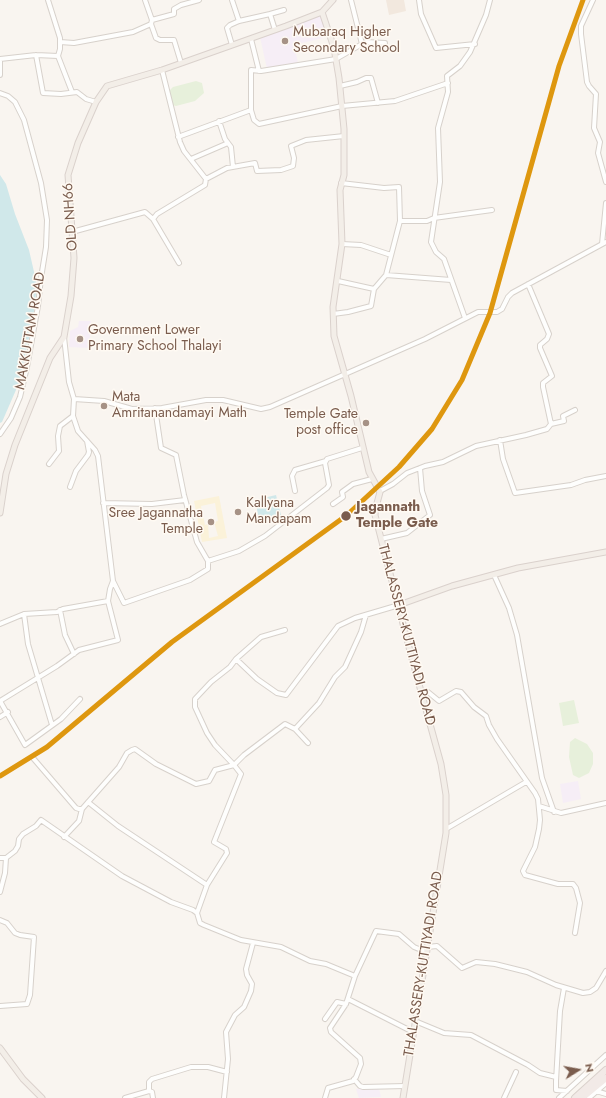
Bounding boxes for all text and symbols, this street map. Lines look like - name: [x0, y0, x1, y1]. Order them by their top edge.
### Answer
- place label: Mubaraq Higher Secondary School: [293, 25, 400, 58]
- marker: Mubaraq Higher Secondary School: [280, 36, 290, 46]
- street label: OLD NH66: [60, 182, 82, 252]
- street label: MAKKUTTAM ROAD: [12, 271, 50, 391]
- place label: Government Lower Primary School Thalayi: [88, 323, 222, 356]
- marker: Government Lower Primary School Thalayi: [75, 334, 85, 344]
- place label: Mata Amritanandamayi Math: [112, 390, 247, 422]
- marker: Mata Amritanandamayi Math: [99, 401, 109, 411]
- place label: Temple Gate post office: [284, 407, 358, 440]
- marker: Temple Gate post office: [361, 418, 371, 428]
- place label: Kallyana Mandapam: [246, 496, 312, 528]
- place label: Jagannath Temple Gate: [356, 500, 438, 532]
- place label: Sree Jagannatha Temple: [108, 506, 203, 538]
- marker: Kallyana Mandapam: [233, 507, 243, 517]
- marker: Jagannath Temple Gate: [339, 509, 353, 523]
- marker: Sree Jagannatha Temple: [206, 517, 216, 527]
- street label: THALASSERY-KUTTIYADI ROAD: [374, 542, 438, 728]
- street label: THALASSERY-KUTTIYADI ROAD: [401, 870, 447, 1058]
- north arrow: [558, 1050, 598, 1090]
- text: N: [581, 1062, 598, 1074]

